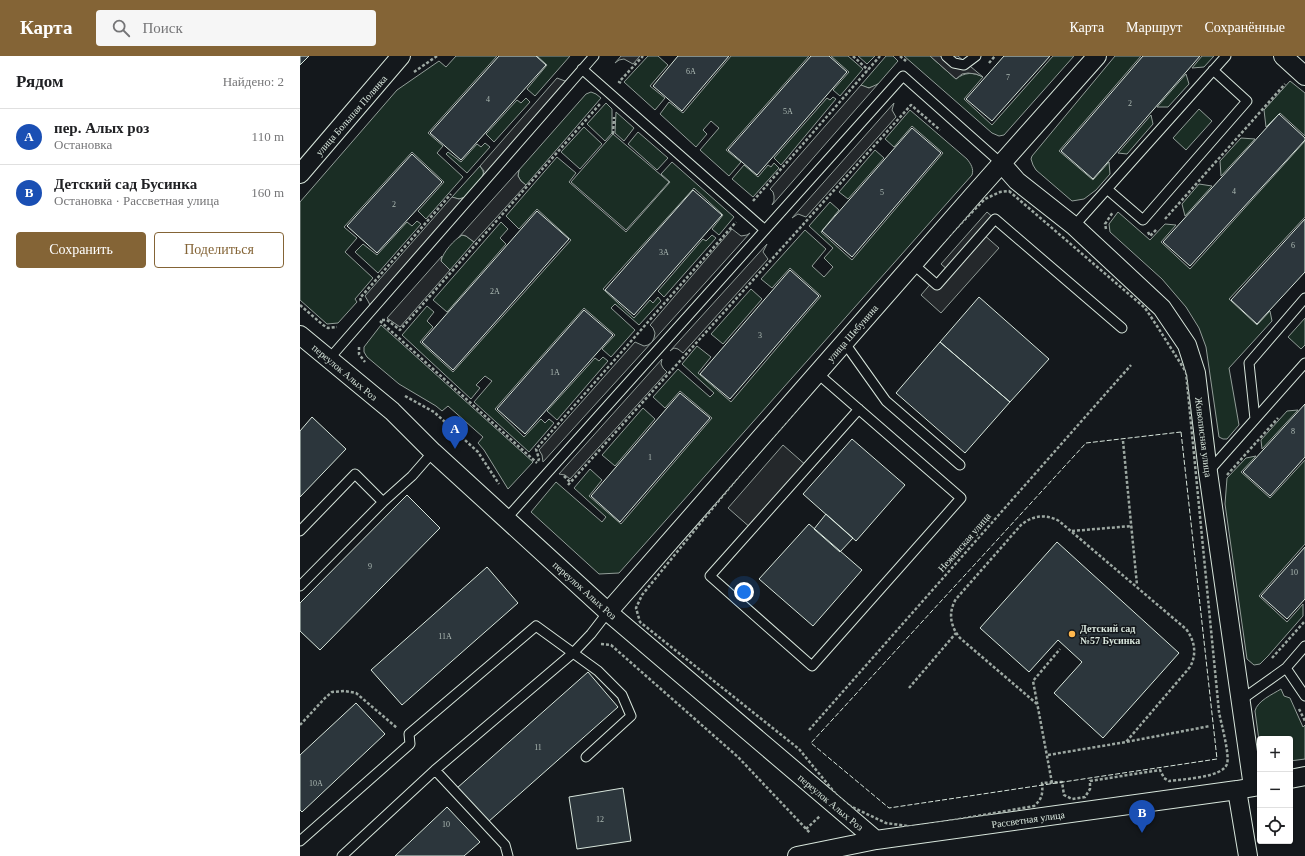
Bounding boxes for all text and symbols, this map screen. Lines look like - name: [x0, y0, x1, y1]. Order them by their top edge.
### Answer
- search box: [96, 10, 376, 46]
- text: Карта: [20, 17, 72, 38]
- icon: search: [110, 17, 132, 39]
- text: Поиск: [142, 20, 183, 36]
- text: Карта: [1069, 20, 1104, 35]
- text: Маршрут: [1126, 20, 1182, 35]
- text: Сохранённые: [1204, 20, 1285, 35]
- house number: 6А: [686, 67, 696, 76]
- text: Рядом: [16, 72, 64, 91]
- street label: улица Большая Полянка: [314, 73, 390, 158]
- house number: 7: [1006, 73, 1010, 82]
- text: Найдено: 2: [223, 74, 284, 89]
- house number: 4: [486, 95, 490, 104]
- house number: 2: [1128, 99, 1132, 108]
- house number: 5А: [783, 107, 793, 116]
- text: пер. Алых роз: [54, 120, 149, 136]
- text: A: [24, 129, 34, 144]
- text: 110 m: [252, 129, 284, 144]
- text: Остановка: [54, 137, 112, 152]
- text: Детский сад Бусинка: [54, 176, 197, 192]
- text: B: [25, 185, 33, 200]
- text: 160 m: [251, 185, 284, 200]
- house number: 4: [1232, 187, 1236, 196]
- house number: 5: [880, 188, 884, 197]
- text: Остановка · Рассветная улица: [54, 193, 219, 208]
- house number: 2: [392, 200, 396, 209]
- button: Сохранить: [16, 232, 146, 268]
- button: Поделиться: [154, 232, 284, 268]
- house number: 6: [1291, 241, 1295, 250]
- house number: 3А: [659, 248, 669, 257]
- house number: 2А: [490, 287, 500, 296]
- street label: улица Шебунина: [825, 302, 880, 364]
- house number: 3: [758, 331, 762, 340]
- street label: переулок Алых Роз: [310, 342, 379, 403]
- house number: 1А: [550, 368, 560, 377]
- street label: Живописная улица: [1193, 396, 1214, 478]
- pin: A: [442, 416, 468, 449]
- house number: 8: [1291, 427, 1295, 436]
- house number: 1: [648, 453, 652, 462]
- street label: Нежинская улица: [936, 510, 993, 574]
- street label: переулок Алых Роз: [551, 559, 619, 622]
- house number: 9: [368, 562, 372, 571]
- house number: 10: [1290, 568, 1298, 577]
- your location: [734, 582, 754, 602]
- place label: Детский сад №57 Бусинка: [1080, 623, 1140, 646]
- marker: Детский сад №57 Бусинка: [1067, 629, 1077, 639]
- house number: 11А: [438, 632, 452, 641]
- map controls: [1257, 736, 1293, 844]
- button: +: [1257, 736, 1293, 772]
- house number: 11: [534, 743, 542, 752]
- street label: переулок Алых Роз: [796, 772, 865, 833]
- button: −: [1257, 772, 1293, 808]
- house number: 10А: [309, 779, 323, 788]
- pin: B: [1129, 800, 1155, 833]
- button: locate: [1257, 808, 1293, 844]
- street label: Рассветная улица: [991, 809, 1066, 830]
- house number: 12: [596, 815, 604, 824]
- house number: 10: [442, 820, 450, 829]

